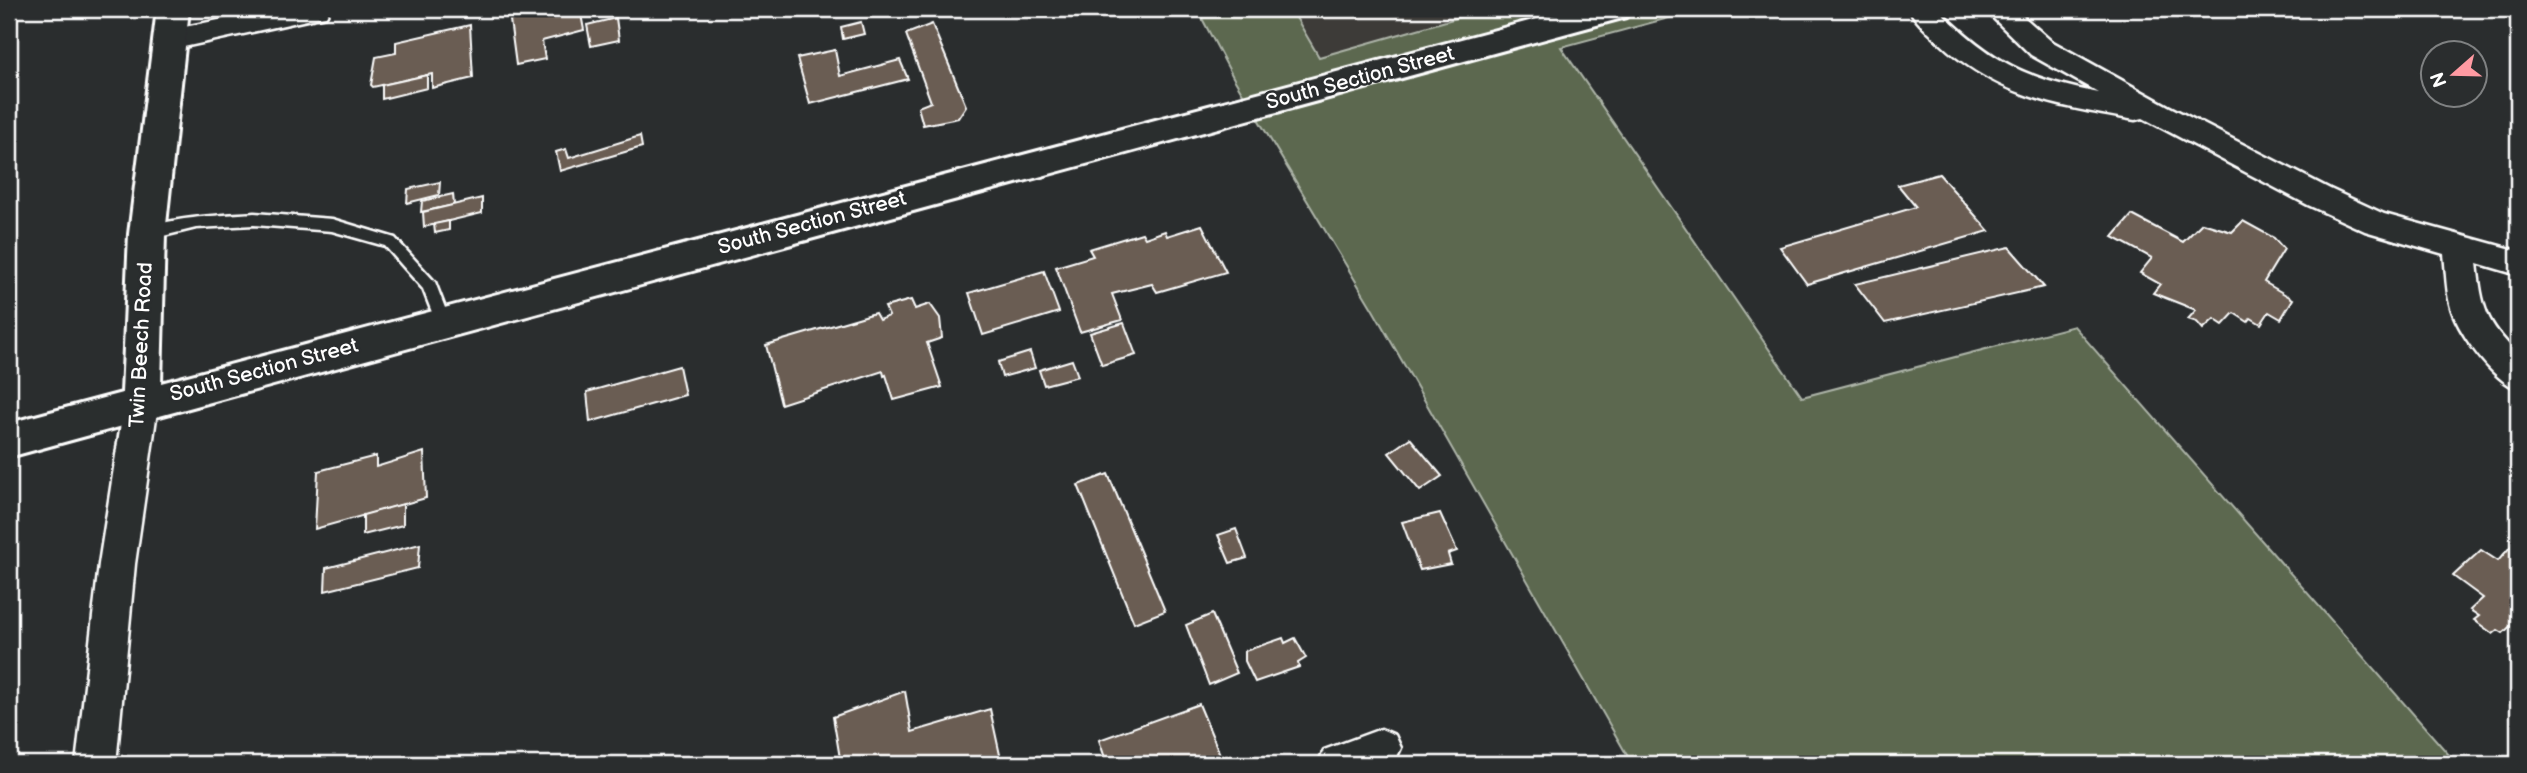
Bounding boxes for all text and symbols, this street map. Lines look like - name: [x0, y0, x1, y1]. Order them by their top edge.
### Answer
- north arrow: [2418, 38, 2488, 108]
- street label: South Section Street: [1263, 41, 1457, 115]
- text: N: [2426, 69, 2453, 90]
- street label: South Section Street: [715, 186, 909, 260]
- street label: Twin Beech Road: [124, 262, 158, 428]
- street label: South Section Street: [167, 333, 361, 407]

